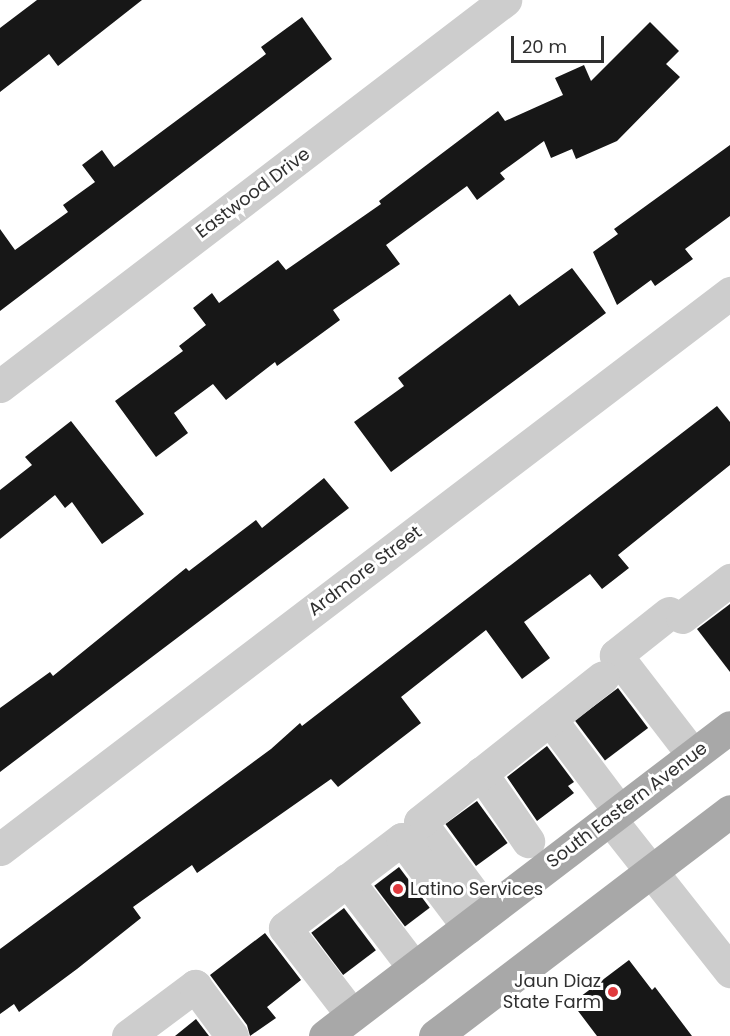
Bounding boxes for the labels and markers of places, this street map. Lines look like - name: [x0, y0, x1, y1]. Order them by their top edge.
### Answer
- place label: Latino Services: [410, 878, 543, 900]
- marker: Latino Services: [391, 882, 405, 896]
- place label: Jaun Diaz State Farm: [503, 971, 601, 1014]
- marker: Jaun Diaz State Farm: [606, 985, 620, 999]

